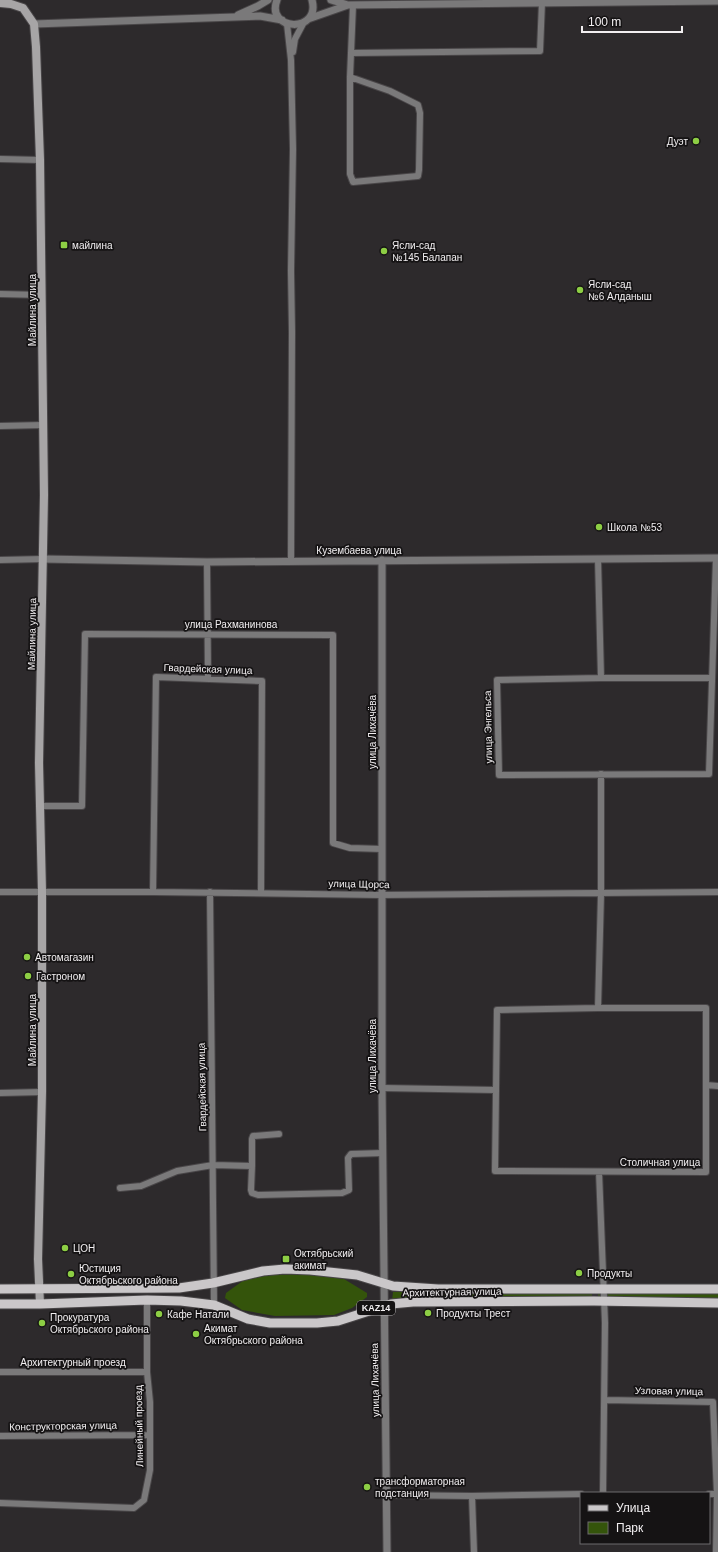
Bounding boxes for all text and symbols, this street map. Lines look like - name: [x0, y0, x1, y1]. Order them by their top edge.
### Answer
- scale bar: [582, 8, 682, 34]
- text: 100 m: [588, 15, 621, 29]
- place label: Дуэт: [667, 136, 688, 147]
- marker: Дуэт: [691, 136, 701, 146]
- marker: майлина: [59, 240, 69, 250]
- place label: майлина: [72, 240, 113, 251]
- place label: Ясли-сад №145 Балапан: [392, 240, 462, 263]
- marker: Ясли-сад №145 Балапан: [379, 246, 389, 256]
- street label: Майлина улица: [27, 273, 38, 346]
- place label: Ясли-сад №6 Алданыш: [588, 279, 652, 302]
- marker: Ясли-сад №6 Алданыш: [575, 285, 585, 295]
- marker: Школа №53: [594, 522, 604, 532]
- place label: Школа №53: [607, 522, 662, 533]
- street label: Кузембаева улица: [316, 545, 402, 556]
- street label: Майлина улица: [26, 597, 38, 670]
- street label: улица Рахманинова: [185, 619, 278, 630]
- street label: Гвардейская улица: [163, 662, 253, 676]
- street label: улица Энгельса: [482, 690, 494, 764]
- street label: улица Лихачёва: [367, 694, 378, 769]
- street label: улица Щорса: [328, 878, 390, 890]
- marker: Автомагазин: [22, 952, 32, 962]
- place label: Автомагазин: [35, 952, 94, 963]
- marker: Гастроном: [23, 971, 33, 981]
- place label: Гастроном: [36, 971, 85, 982]
- street label: Майлина улица: [27, 993, 38, 1066]
- street label: улица Лихачёва: [367, 1018, 378, 1093]
- street label: Гвардейская улица: [196, 1042, 208, 1131]
- street label: Столичная улица: [620, 1157, 701, 1168]
- marker: ЦОН: [60, 1243, 70, 1253]
- place label: ЦОН: [73, 1243, 95, 1254]
- place label: Октябрьский акимат: [294, 1248, 353, 1271]
- marker: Октябрьский акимат: [281, 1254, 291, 1264]
- place label: Юстиция Октябрьского района: [79, 1263, 178, 1286]
- marker: Продукты: [574, 1268, 584, 1278]
- place label: Продукты: [587, 1268, 632, 1279]
- marker: Юстиция Октябрьского района: [66, 1269, 76, 1279]
- street label: Архитектурная улица: [402, 1286, 502, 1298]
- road number: KAZ14: [357, 1301, 395, 1315]
- marker: Продукты Трест: [423, 1308, 433, 1318]
- place label: Продукты Трест: [436, 1308, 511, 1319]
- marker: Кафе Натали: [154, 1309, 164, 1319]
- place label: Кафе Натали: [167, 1309, 229, 1320]
- place label: Прокуратура Октябрьского района: [50, 1312, 149, 1335]
- marker: Прокуратура Октябрьского района: [37, 1318, 47, 1328]
- place label: Акимат Октябрьского района: [204, 1323, 303, 1346]
- marker: Акимат Октябрьского района: [191, 1329, 201, 1339]
- street label: улица Лихачёва: [369, 1342, 381, 1417]
- street label: Архитектурный проезд: [20, 1357, 126, 1368]
- street label: Линейный проезд: [133, 1385, 145, 1467]
- street label: Узловая улица: [635, 1385, 704, 1397]
- street label: Конструкторская улица: [9, 1420, 117, 1432]
- place label: трансформаторная подстанция: [375, 1476, 465, 1499]
- marker: трансформаторная подстанция: [362, 1482, 372, 1492]
- legend: [580, 1492, 710, 1544]
- text: Улица: [616, 1501, 650, 1515]
- text: Парк: [616, 1521, 644, 1535]

